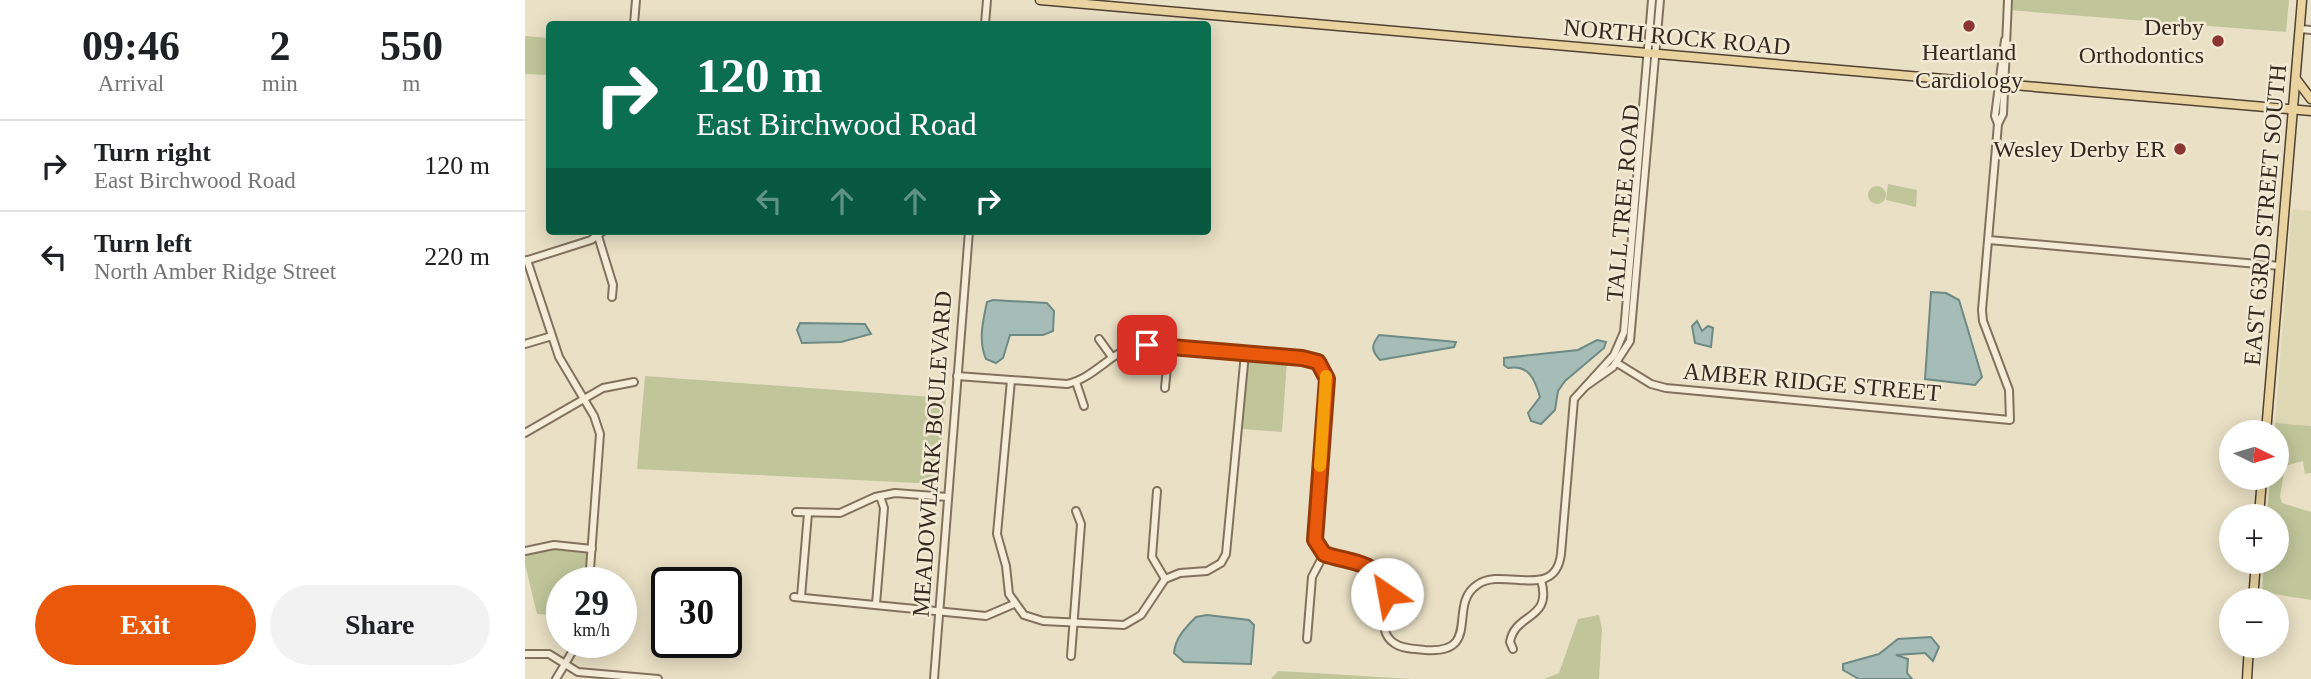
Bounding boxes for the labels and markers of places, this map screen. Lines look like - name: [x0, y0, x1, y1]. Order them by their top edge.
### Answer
- place label: Derby Orthodontics: [2079, 14, 2204, 68]
- marker: Heartland Cardiology: [1961, 18, 1977, 34]
- marker: Derby Orthodontics: [2210, 33, 2226, 49]
- place label: Heartland Cardiology: [1915, 39, 2023, 93]
- place label: Wesley Derby ER: [1993, 136, 2166, 162]
- marker: Wesley Derby ER: [2172, 141, 2188, 157]
- pin: [1117, 315, 1177, 375]

